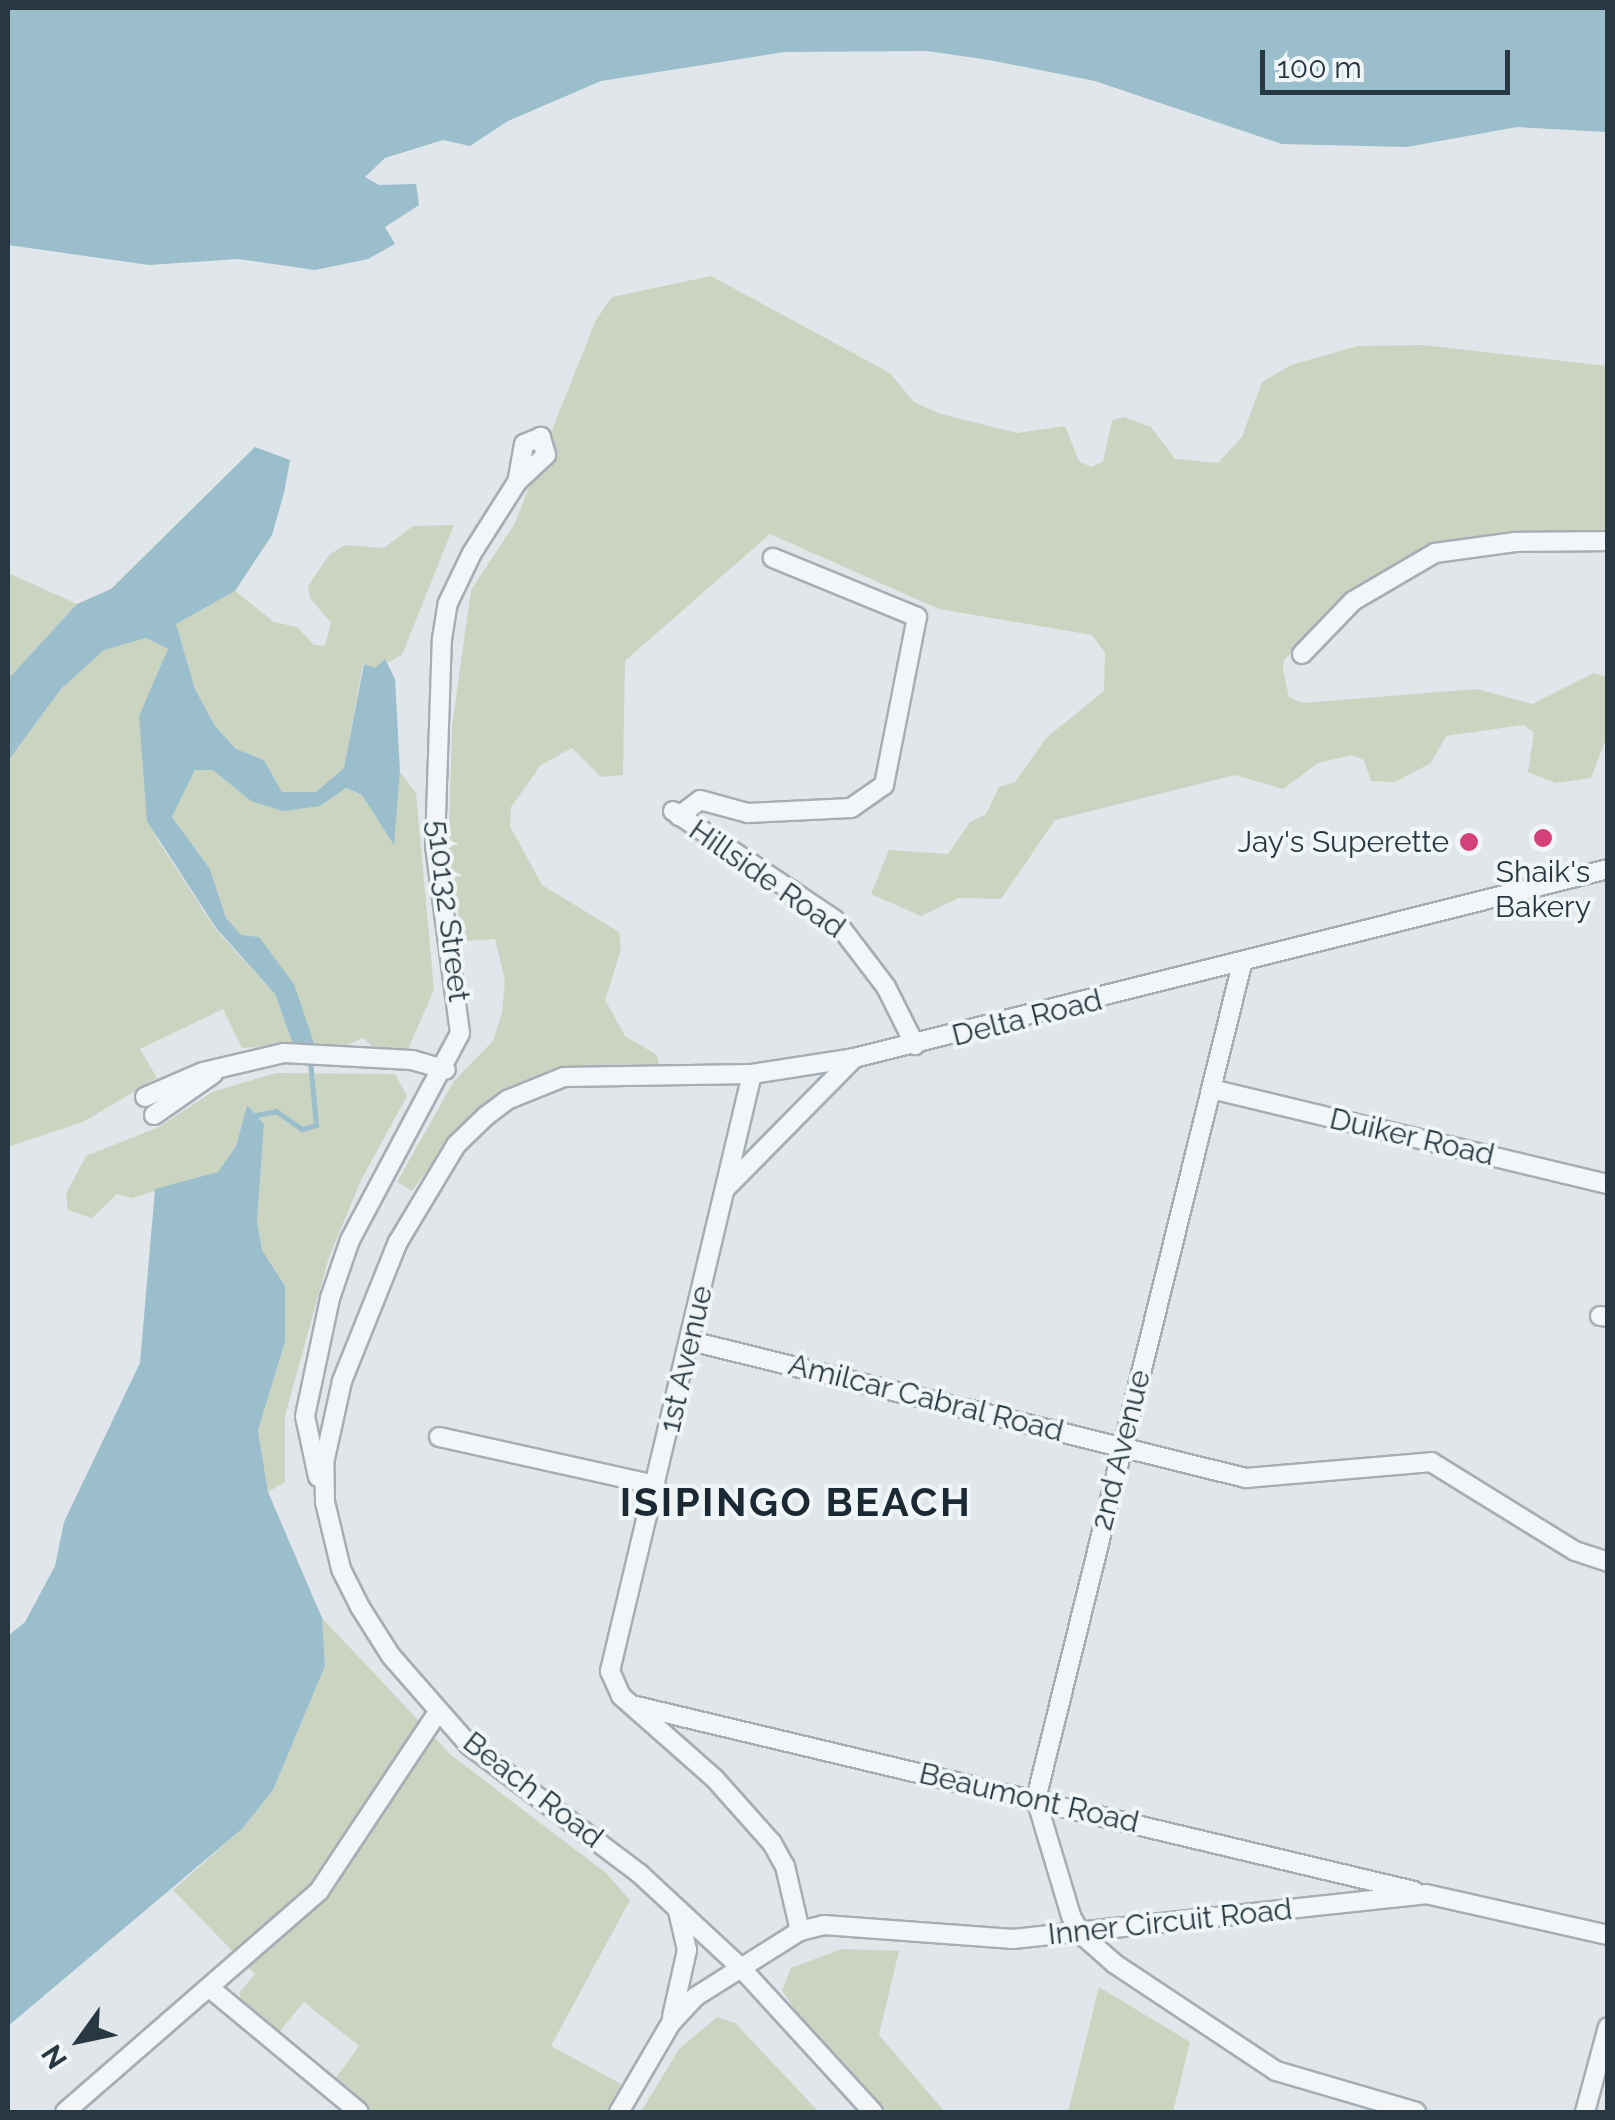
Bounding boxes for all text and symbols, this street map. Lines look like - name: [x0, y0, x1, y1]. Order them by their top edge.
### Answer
- scale bar: [1265, 30, 1515, 92]
- text: 100 m: [1277, 50, 1362, 85]
- street label: Hillside Road: [682, 812, 852, 946]
- street label: 510132 Street: [419, 818, 477, 1004]
- place label: Jay's Superette: [1238, 824, 1449, 860]
- marker: Shaik's Bakery: [1532, 827, 1554, 849]
- marker: Jay's Superette: [1458, 831, 1480, 853]
- place label: Shaik's Bakery: [1495, 854, 1591, 924]
- street label: Delta Road: [948, 982, 1106, 1054]
- street label: Duiker Road: [1326, 1100, 1498, 1174]
- street label: 1st Avenue: [652, 1282, 720, 1436]
- street label: Amilcar Cabral Road: [784, 1346, 1068, 1450]
- street label: 2nd Avenue: [1084, 1366, 1158, 1534]
- district label: ISIPINGO BEACH: [620, 1478, 972, 1526]
- street label: Beach Road: [456, 1724, 610, 1856]
- street label: Beaumont Road: [916, 1755, 1142, 1841]
- street label: Inner Circuit Road: [1046, 1891, 1294, 1953]
- north arrow: [30, 1990, 130, 2090]
- text: N: [35, 2039, 74, 2075]

